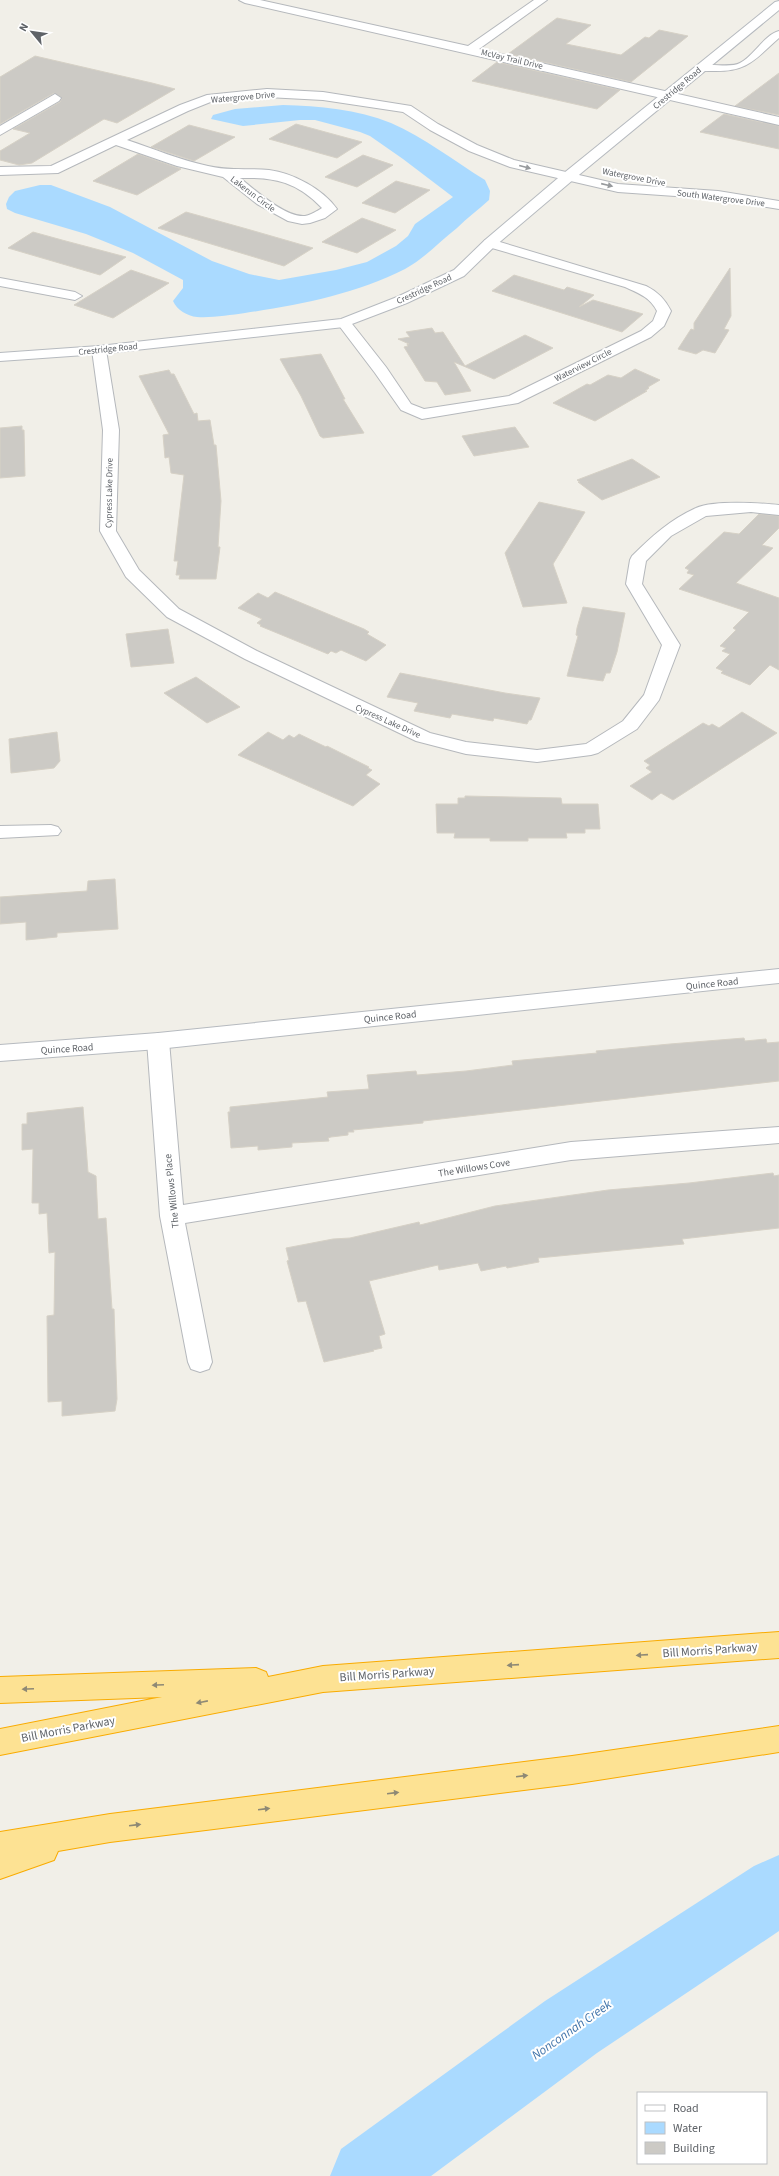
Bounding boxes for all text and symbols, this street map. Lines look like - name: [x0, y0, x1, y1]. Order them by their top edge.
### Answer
- north arrow: [12, 12, 52, 52]
- text: N: [15, 21, 32, 34]
- street label: McVay Trail Drive: [480, 46, 545, 73]
- street label: Crestridge Road: [650, 64, 704, 113]
- street label: Watergrove Drive: [211, 88, 276, 107]
- one-way arrow: [519, 165, 532, 171]
- street label: Watergrove Drive: [601, 165, 667, 190]
- street label: Lakerun Circle: [227, 173, 278, 216]
- one-way arrow: [601, 183, 613, 189]
- street label: South Watergrove Drive: [676, 187, 766, 210]
- street label: Crestridge Road: [394, 271, 454, 308]
- street label: Crestridge Road: [78, 340, 138, 359]
- street label: Waterview Circle: [552, 345, 615, 385]
- street label: Cypress Lake Drive: [102, 457, 117, 528]
- street label: Cypress Lake Drive: [353, 701, 423, 742]
- street label: Quince Road: [685, 974, 739, 994]
- street label: Quince Road: [363, 1007, 417, 1027]
- street label: Quince Road: [40, 1040, 94, 1058]
- street label: The Willows Place: [161, 1153, 183, 1229]
- street label: The Willows Cove: [437, 1155, 511, 1181]
- street label: Bill Morris Parkway: [662, 1639, 758, 1662]
- one-way arrow: [636, 1651, 648, 1658]
- one-way arrow: [507, 1661, 519, 1668]
- street label: Bill Morris Parkway: [339, 1663, 435, 1686]
- one-way arrow: [152, 1681, 164, 1688]
- one-way arrow: [21, 1686, 34, 1692]
- one-way arrow: [196, 1700, 208, 1706]
- street label: Bill Morris Parkway: [20, 1712, 117, 1747]
- one-way arrow: [516, 1773, 528, 1779]
- one-way arrow: [387, 1789, 399, 1796]
- one-way arrow: [258, 1806, 270, 1812]
- one-way arrow: [129, 1822, 141, 1828]
- water label: Nonconnah Creek: [528, 1995, 616, 2064]
- legend: [637, 2092, 767, 2164]
- text: Road: [673, 2100, 699, 2117]
- text: Water: [673, 2120, 703, 2137]
- text: Building: [673, 2140, 715, 2157]

